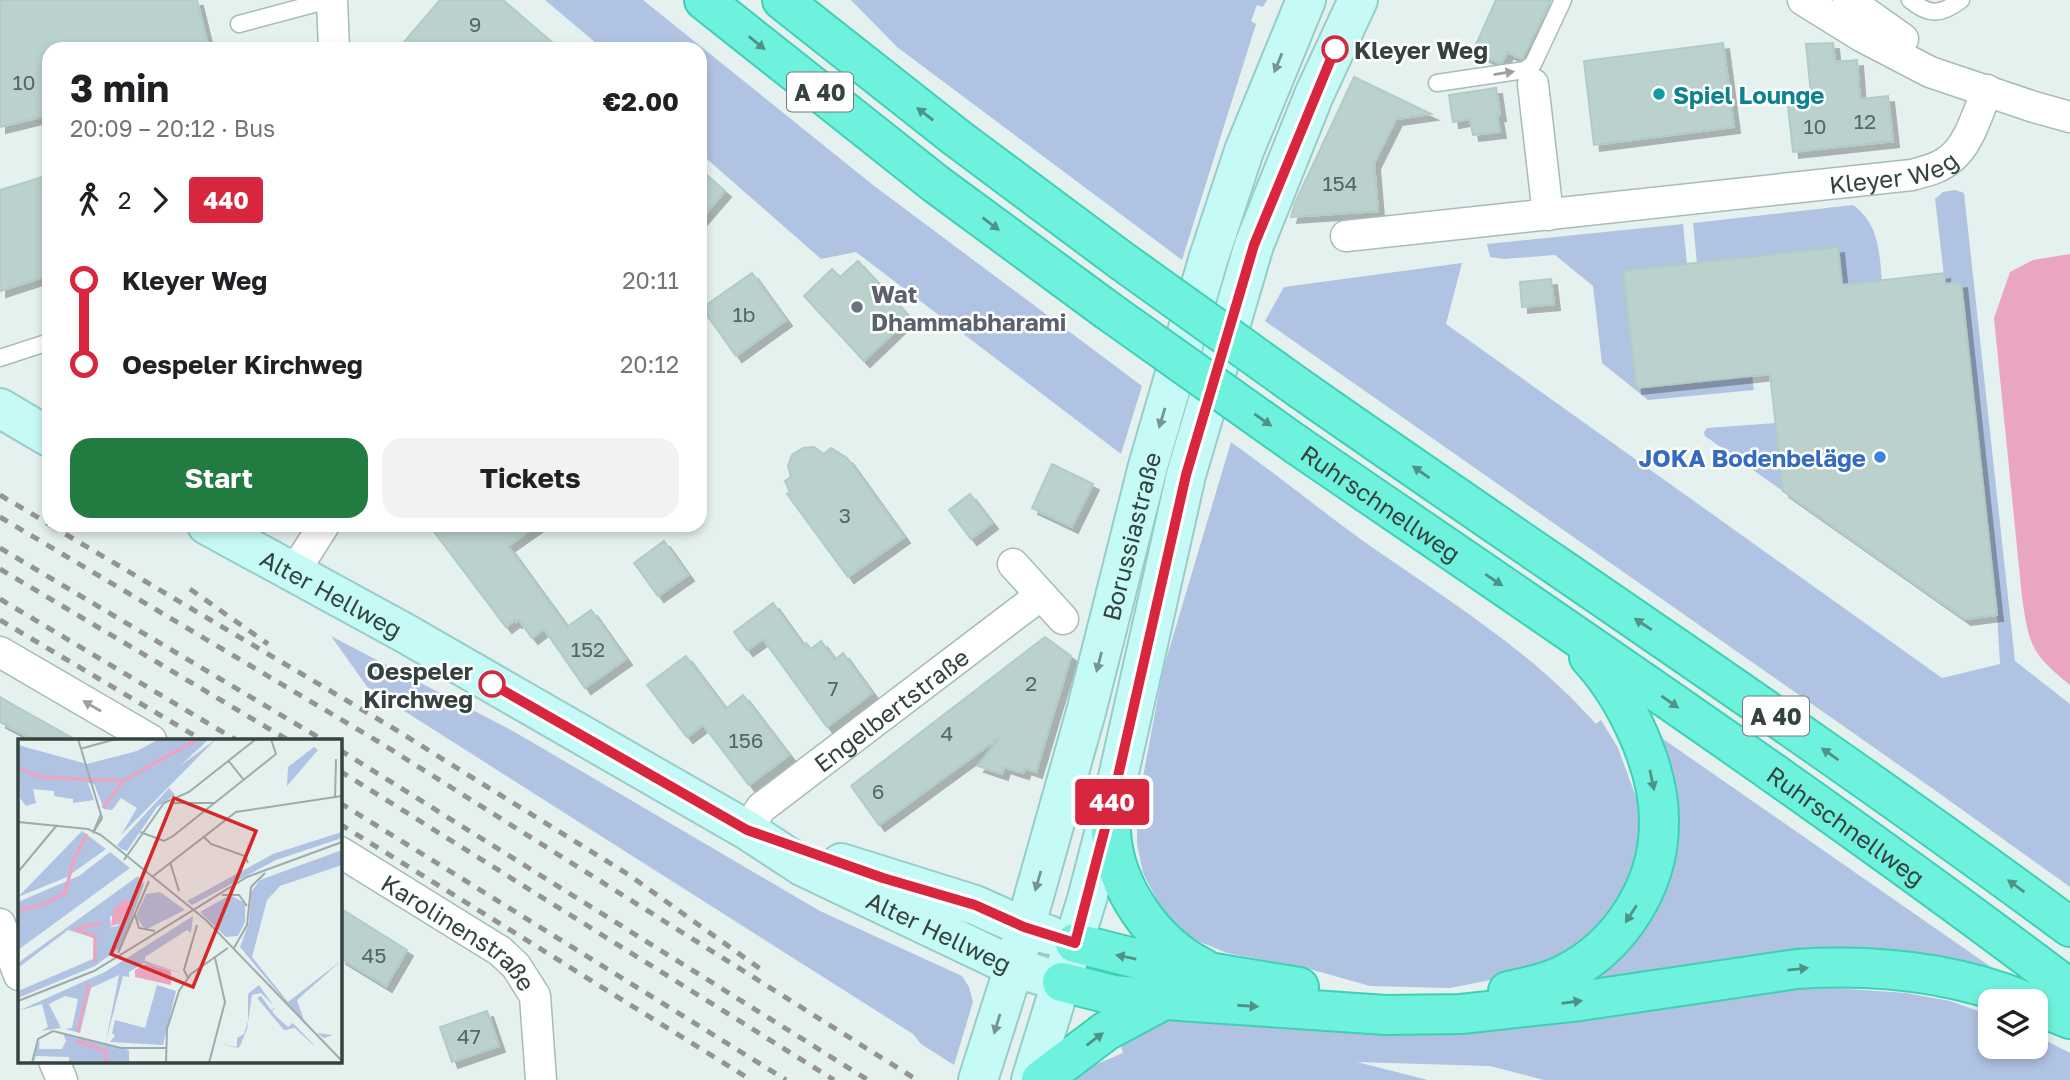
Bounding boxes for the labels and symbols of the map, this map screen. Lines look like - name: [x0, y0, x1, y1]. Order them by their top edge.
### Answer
- house number: 9: [469, 11, 481, 37]
- one-way arrow: [748, 35, 766, 50]
- place label: Kleyer Weg: [1354, 35, 1488, 64]
- marker: Kleyer Weg: [1322, 36, 1348, 62]
- one-way arrow: [1273, 52, 1284, 73]
- one-way arrow: [1493, 67, 1515, 78]
- house number: 10: [12, 69, 36, 95]
- road number: A 40: [787, 72, 853, 111]
- place label: Spiel Lounge: [1673, 80, 1824, 109]
- marker: Spiel Lounge: [1651, 86, 1667, 102]
- one-way arrow: [916, 108, 934, 122]
- house number: 12: [1854, 108, 1876, 134]
- house number: 10: [1803, 113, 1827, 139]
- street label: Kleyer Weg: [1828, 145, 1963, 198]
- house number: 154: [1322, 170, 1358, 196]
- one-way arrow: [982, 217, 1000, 231]
- place label: Wat Dhammabharami: [871, 279, 1066, 336]
- marker: Wat Dhammabharami: [849, 299, 865, 315]
- house number: 1b: [732, 301, 756, 327]
- one-way arrow: [1156, 408, 1166, 429]
- one-way arrow: [1254, 413, 1272, 427]
- street label: Ruhrschnellweg: [1296, 438, 1467, 567]
- place label: JOKA Bodenbeläge: [1638, 443, 1866, 472]
- street label: Borussiastraße: [1095, 448, 1166, 623]
- marker: JOKA Bodenbeläge: [1872, 449, 1888, 465]
- one-way arrow: [1412, 465, 1430, 479]
- house number: 3: [839, 502, 851, 528]
- street label: Alter Hellweg: [256, 543, 407, 643]
- one-way arrow: [1485, 573, 1503, 587]
- one-way arrow: [1633, 618, 1653, 631]
- house number: 152: [571, 636, 605, 662]
- street label: Engelbertstraße: [808, 641, 974, 777]
- one-way arrow: [1093, 651, 1104, 673]
- place label: Oespeler Kirchweg: [363, 656, 473, 713]
- house number: 2: [1025, 670, 1037, 696]
- marker: Oespeler Kirchweg: [479, 671, 505, 697]
- house number: 7: [827, 675, 839, 701]
- one-way arrow: [1661, 695, 1679, 709]
- road number: A 40: [1743, 696, 1809, 736]
- one-way arrow: [82, 700, 101, 712]
- house number: 4: [941, 720, 953, 746]
- house number: 156: [728, 727, 764, 753]
- inset map: [18, 739, 341, 1062]
- one-way arrow: [1821, 747, 1839, 761]
- street label: Ruhrschnellweg: [1762, 759, 1931, 891]
- one-way arrow: [1647, 769, 1658, 791]
- house number: 6: [872, 778, 884, 804]
- line badge: 440: [1072, 779, 1152, 825]
- street label: Karolinenstraße: [377, 867, 542, 996]
- one-way arrow: [1032, 871, 1042, 892]
- one-way arrow: [2007, 878, 2025, 893]
- street label: Alter Hellweg: [862, 885, 1016, 978]
- one-way arrow: [1624, 904, 1637, 923]
- house number: 45: [362, 942, 387, 968]
- one-way arrow: [1115, 952, 1137, 963]
- one-way arrow: [1787, 964, 1809, 975]
- one-way arrow: [1562, 996, 1584, 1007]
- one-way arrow: [1237, 1001, 1259, 1012]
- one-way arrow: [991, 1014, 1001, 1035]
- house number: 47: [457, 1023, 481, 1049]
- one-way arrow: [1086, 1032, 1104, 1046]

